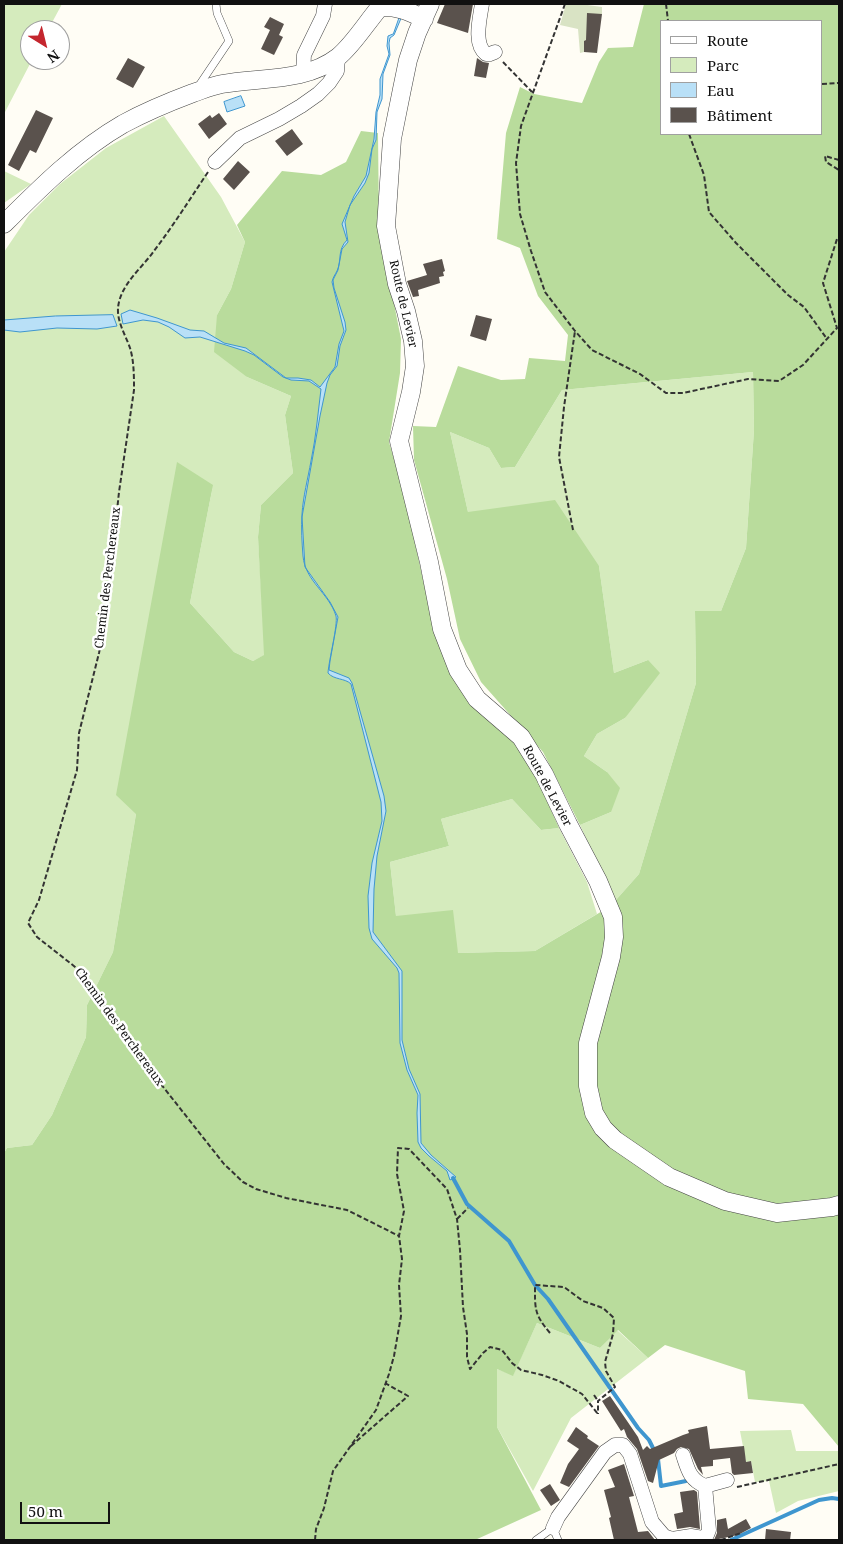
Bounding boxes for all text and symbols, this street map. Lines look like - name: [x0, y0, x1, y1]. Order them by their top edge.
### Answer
- north arrow: [20, 20, 70, 70]
- legend: [660, 20, 823, 135]
- text: Route: [707, 30, 748, 50]
- text: N: [43, 46, 64, 68]
- text: Parc: [707, 55, 739, 75]
- text: Eau: [707, 80, 734, 100]
- text: Bâtiment: [707, 105, 773, 125]
- street label: Route de Levier: [386, 259, 420, 349]
- street label: Chemin des Perchereaux: [92, 506, 124, 650]
- street label: Route de Levier: [520, 743, 574, 829]
- street label: Chemin des Perchereaux: [71, 965, 167, 1089]
- scale bar: [22, 1492, 112, 1524]
- text: 50 m: [28, 1501, 63, 1521]

